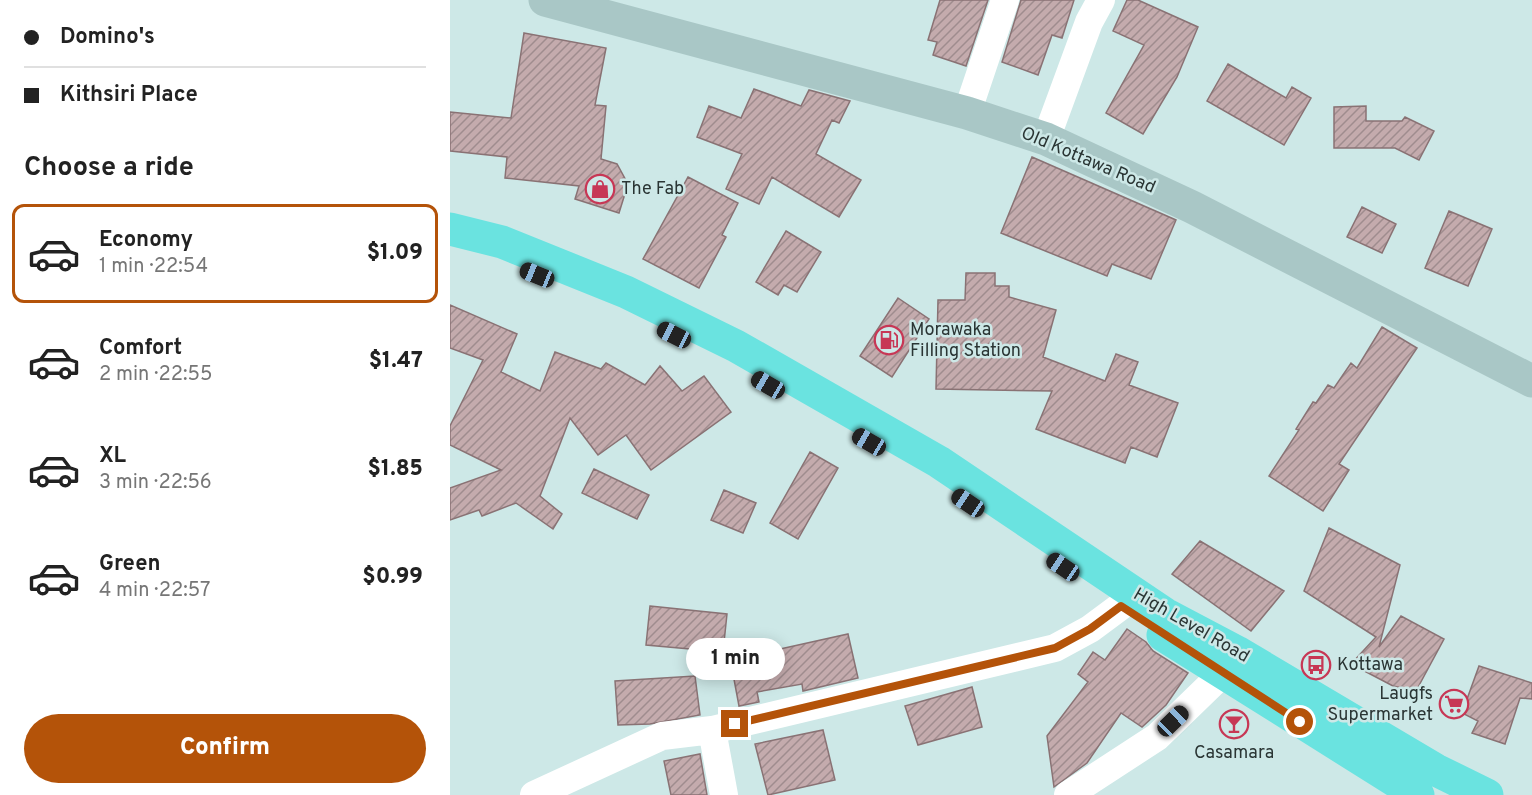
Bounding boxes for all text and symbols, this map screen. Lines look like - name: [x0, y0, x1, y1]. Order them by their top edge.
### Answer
- text: Domino's: [60, 24, 155, 51]
- text: Kithsiri Place: [60, 82, 198, 109]
- street label: Old Kottawa Road: [1017, 122, 1159, 200]
- text: Choose a ride: [24, 151, 194, 185]
- shop icon: The Fab: [584, 173, 616, 205]
- place label: The Fab: [621, 178, 684, 201]
- icon: car: [27, 227, 81, 281]
- text: Economy: [99, 227, 193, 254]
- text: $1.09: [367, 240, 423, 267]
- text: 1 min · 22:54: [99, 254, 208, 280]
- car: [517, 260, 557, 290]
- car: [654, 319, 694, 351]
- place label: Morawaka Filling Station: [910, 319, 1021, 363]
- fuel station icon: Morawaka Filling Station: [873, 324, 905, 356]
- icon: car: [27, 335, 81, 389]
- text: Comfort: [99, 335, 182, 362]
- text: $1.47: [369, 348, 423, 375]
- text: 2 min · 22:55: [99, 362, 212, 388]
- car: [748, 368, 788, 402]
- car: [849, 425, 889, 459]
- icon: car: [27, 443, 81, 497]
- text: XL: [99, 443, 126, 470]
- text: $1.85: [368, 456, 423, 483]
- text: 3 min · 22:56: [99, 470, 212, 496]
- car: [948, 485, 988, 521]
- car: [1043, 549, 1083, 585]
- icon: car: [27, 551, 81, 605]
- text: Green: [99, 551, 161, 578]
- text: $0.99: [362, 564, 423, 591]
- text: 4 min · 22:57: [99, 578, 210, 604]
- street label: High Level Road: [1129, 583, 1253, 669]
- callout: 1 min: [686, 637, 784, 679]
- text: 1 min: [711, 646, 760, 672]
- bus stop icon: Kottawa: [1300, 649, 1332, 681]
- place label: Kottawa: [1337, 654, 1403, 677]
- place label: Laugfs Supermarket: [1327, 683, 1433, 727]
- supermarket icon: Laugfs Supermarket: [1438, 688, 1470, 720]
- car: [1154, 702, 1192, 740]
- bar icon: Casamara: [1218, 708, 1250, 740]
- route start: [1286, 708, 1313, 735]
- route end: [721, 710, 748, 737]
- button: Confirm: [24, 714, 426, 783]
- place label: Casamara: [1194, 742, 1274, 765]

